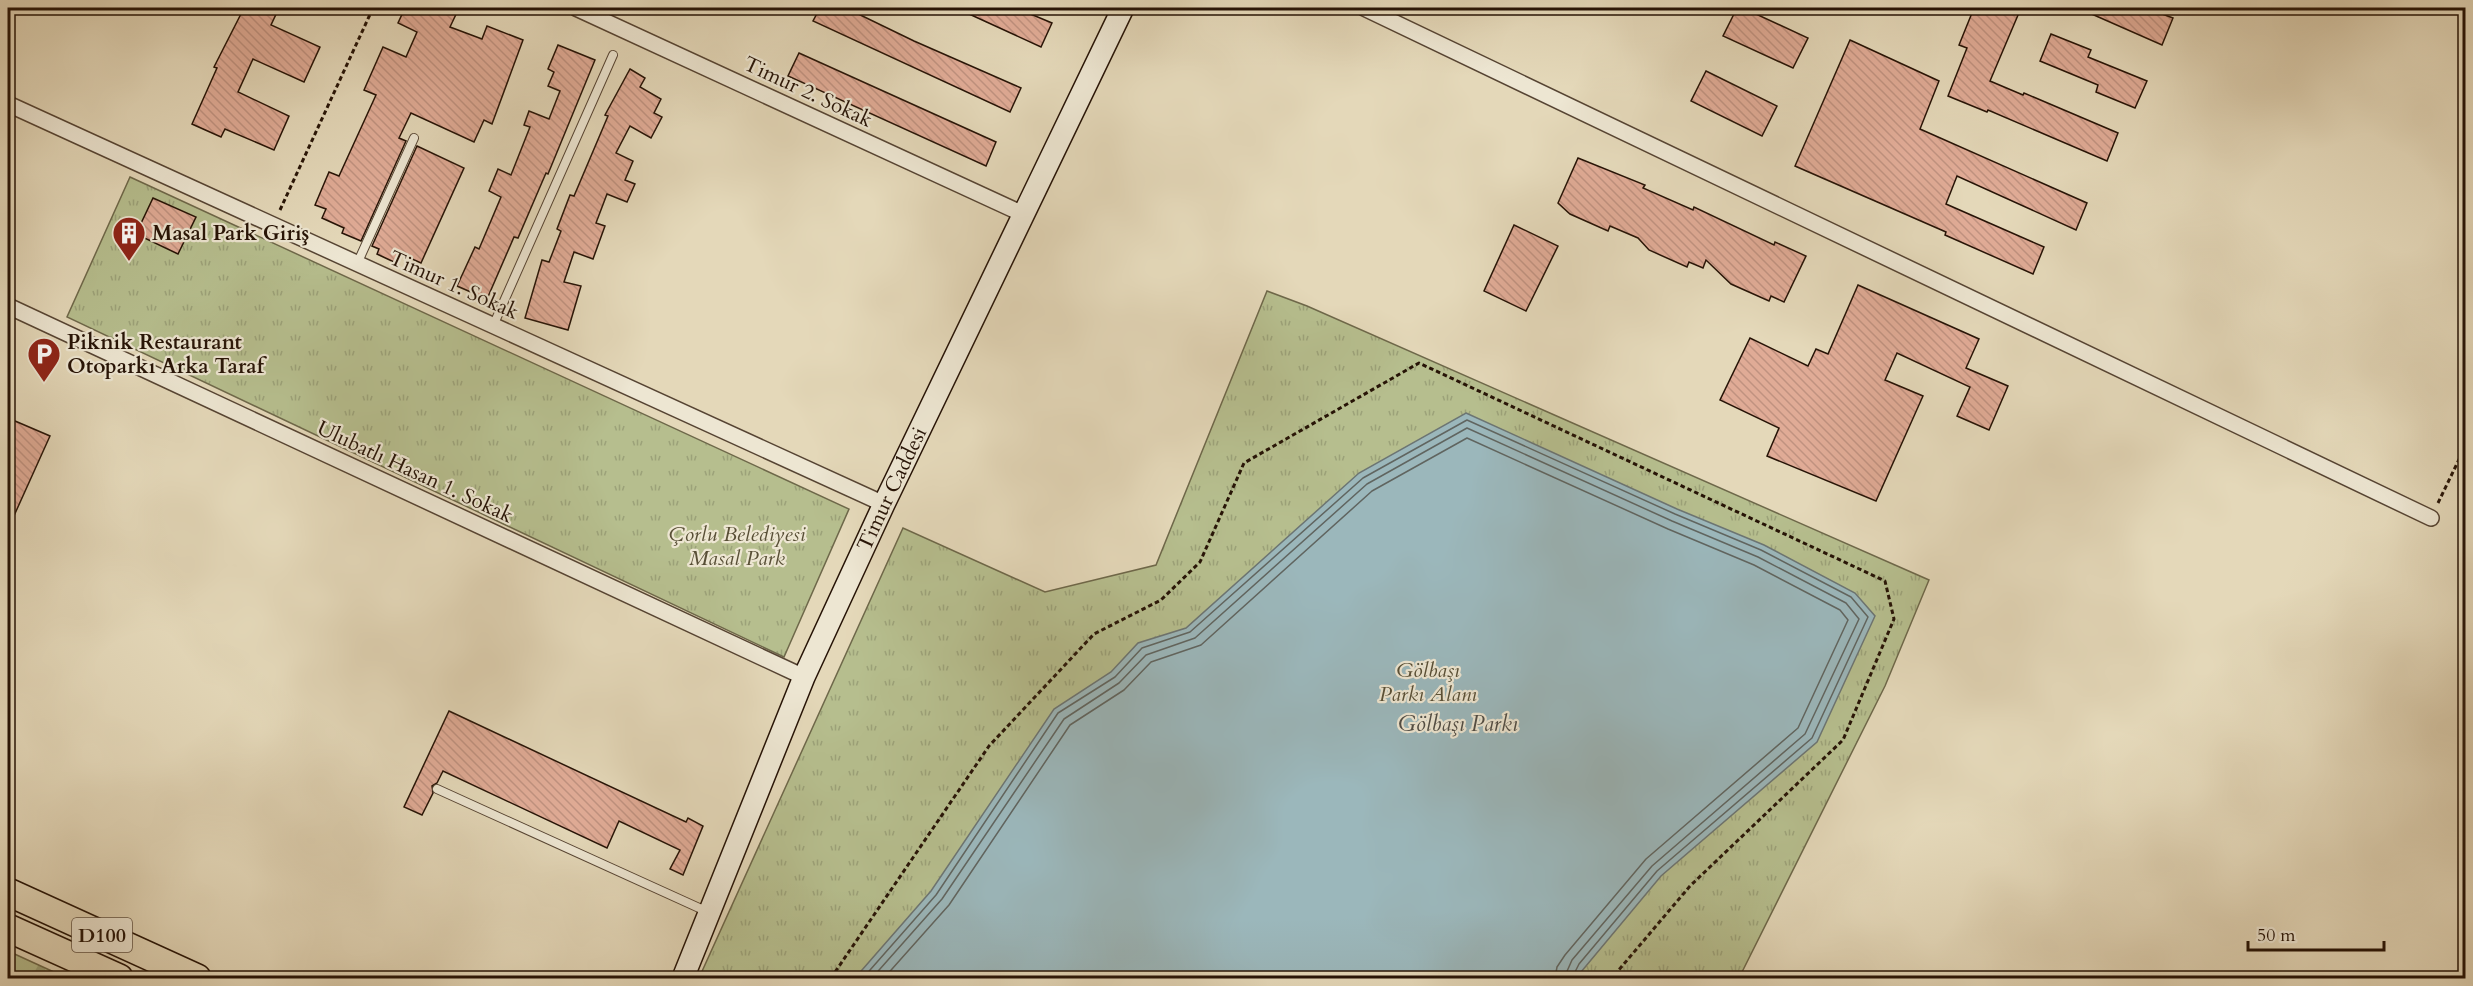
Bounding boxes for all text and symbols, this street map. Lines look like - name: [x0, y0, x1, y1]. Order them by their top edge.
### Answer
- street label: Timur 2. Sokak: [739, 49, 878, 135]
- building icon: Masal Park Giriş: [111, 215, 147, 262]
- place label: Masal Park Giriş: [152, 219, 309, 248]
- street label: Timur 1. Sokak: [385, 243, 524, 327]
- place label: Piknik Restaurant Otoparkı Arka Taraf: [67, 328, 268, 381]
- parking icon: Piknik Restaurant Otoparkı Arka Taraf: [26, 336, 62, 383]
- street label: Ulubatlı Hasan 1. Sokak: [312, 414, 518, 531]
- street label: Timur Caddesi: [850, 422, 934, 555]
- park label: Çorlu Belediyesi Masal Park: [669, 520, 806, 573]
- park label: Gölbaşı Parkı Alanı: [1379, 656, 1477, 709]
- water label: Gölbaşı Parkı: [1398, 709, 1518, 739]
- scale bar: [2248, 914, 2384, 952]
- road number: D100: [72, 918, 132, 952]
- text: 50 m: [2257, 923, 2296, 948]

